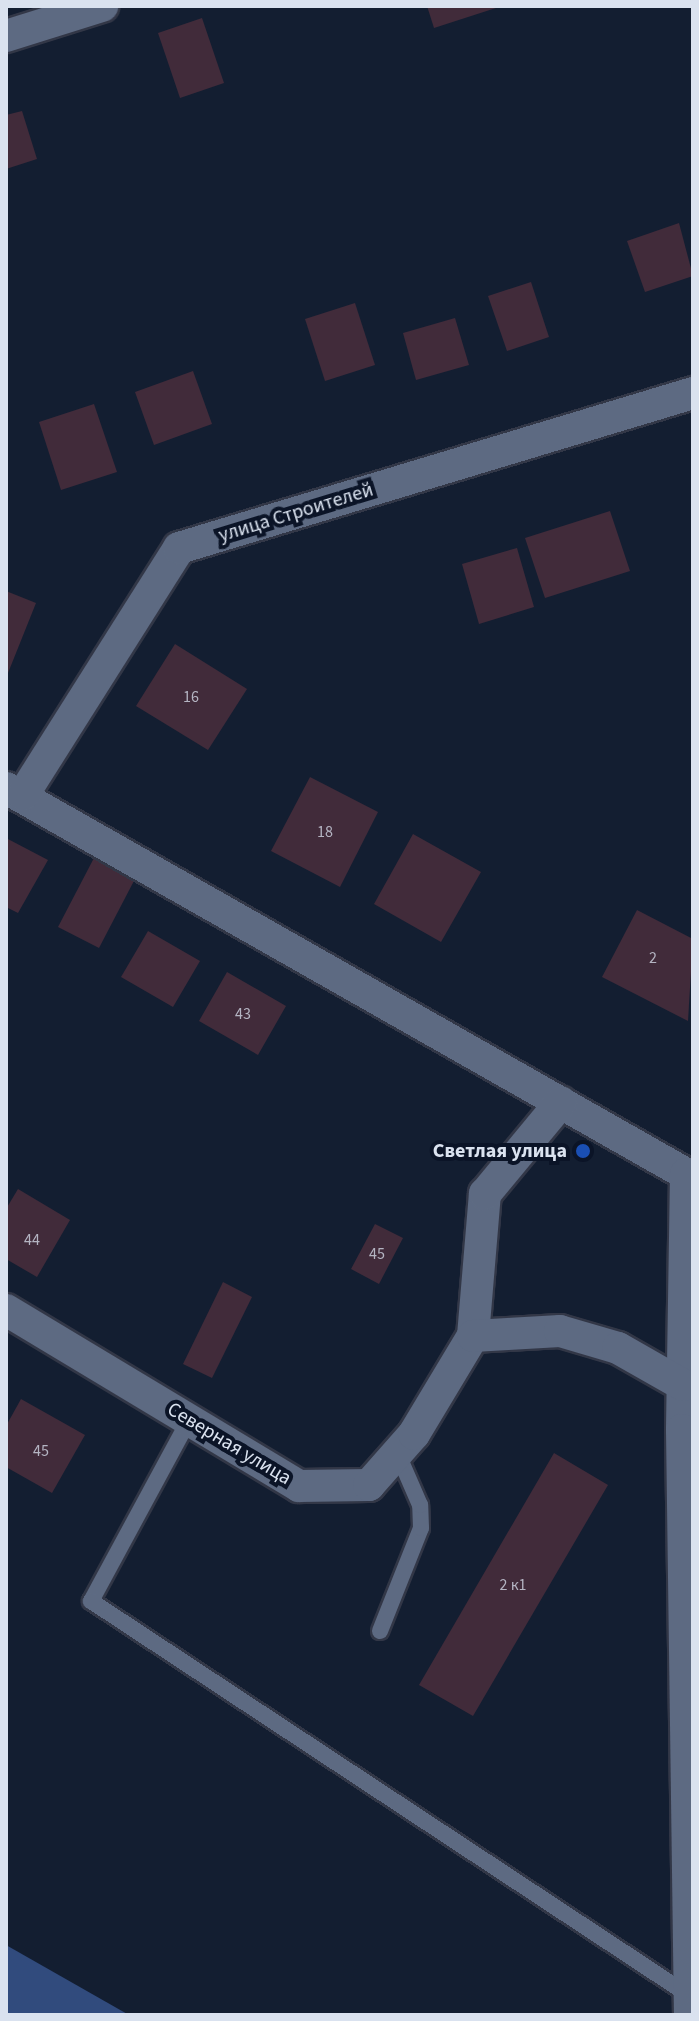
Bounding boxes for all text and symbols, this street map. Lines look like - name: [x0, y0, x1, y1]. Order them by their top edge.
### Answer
- street label: улица Строителей: [216, 478, 376, 548]
- house number: 16: [183, 687, 199, 707]
- house number: 18: [317, 822, 333, 842]
- house number: 2: [649, 948, 657, 968]
- house number: 43: [235, 1004, 251, 1024]
- place label: Светлая улица: [433, 1139, 567, 1163]
- marker: Светлая улица: [574, 1142, 592, 1160]
- house number: 44: [24, 1230, 40, 1250]
- house number: 45: [369, 1244, 385, 1264]
- street label: Северная улица: [163, 1398, 295, 1490]
- house number: 45: [33, 1441, 49, 1461]
- house number: 2 к1: [499, 1575, 527, 1595]

